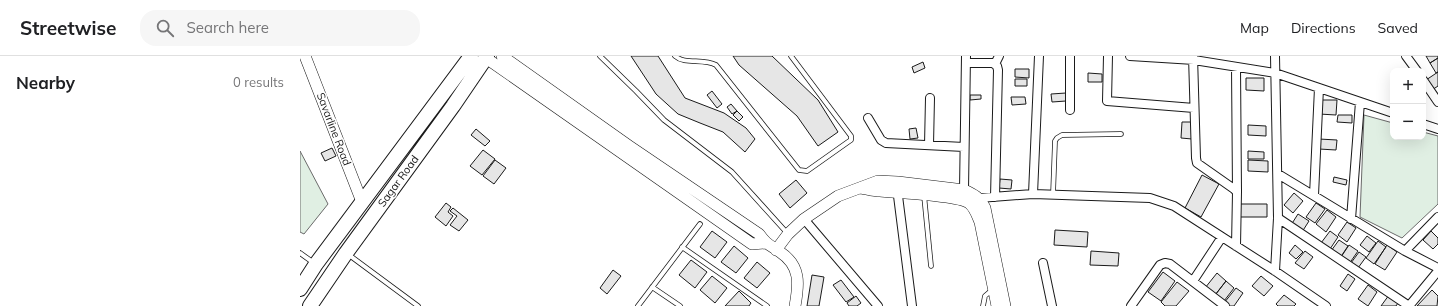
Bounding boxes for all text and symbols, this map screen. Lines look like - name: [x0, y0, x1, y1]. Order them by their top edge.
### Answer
- search box: [140, 10, 420, 46]
- text: Streetwise: [20, 16, 116, 40]
- icon: search: [154, 17, 176, 39]
- text: Search here: [186, 18, 269, 37]
- text: Map: [1240, 19, 1269, 37]
- text: Directions: [1291, 19, 1356, 37]
- text: Saved: [1378, 19, 1418, 37]
- map controls: [1390, 68, 1426, 140]
- button: +: [1390, 68, 1426, 104]
- text: Nearby: [16, 72, 75, 93]
- text: 0 results: [233, 74, 284, 90]
- street label: Savarline Road: [314, 90, 354, 168]
- button: −: [1390, 104, 1426, 140]
- street label: Sagar Road: [375, 152, 421, 210]

